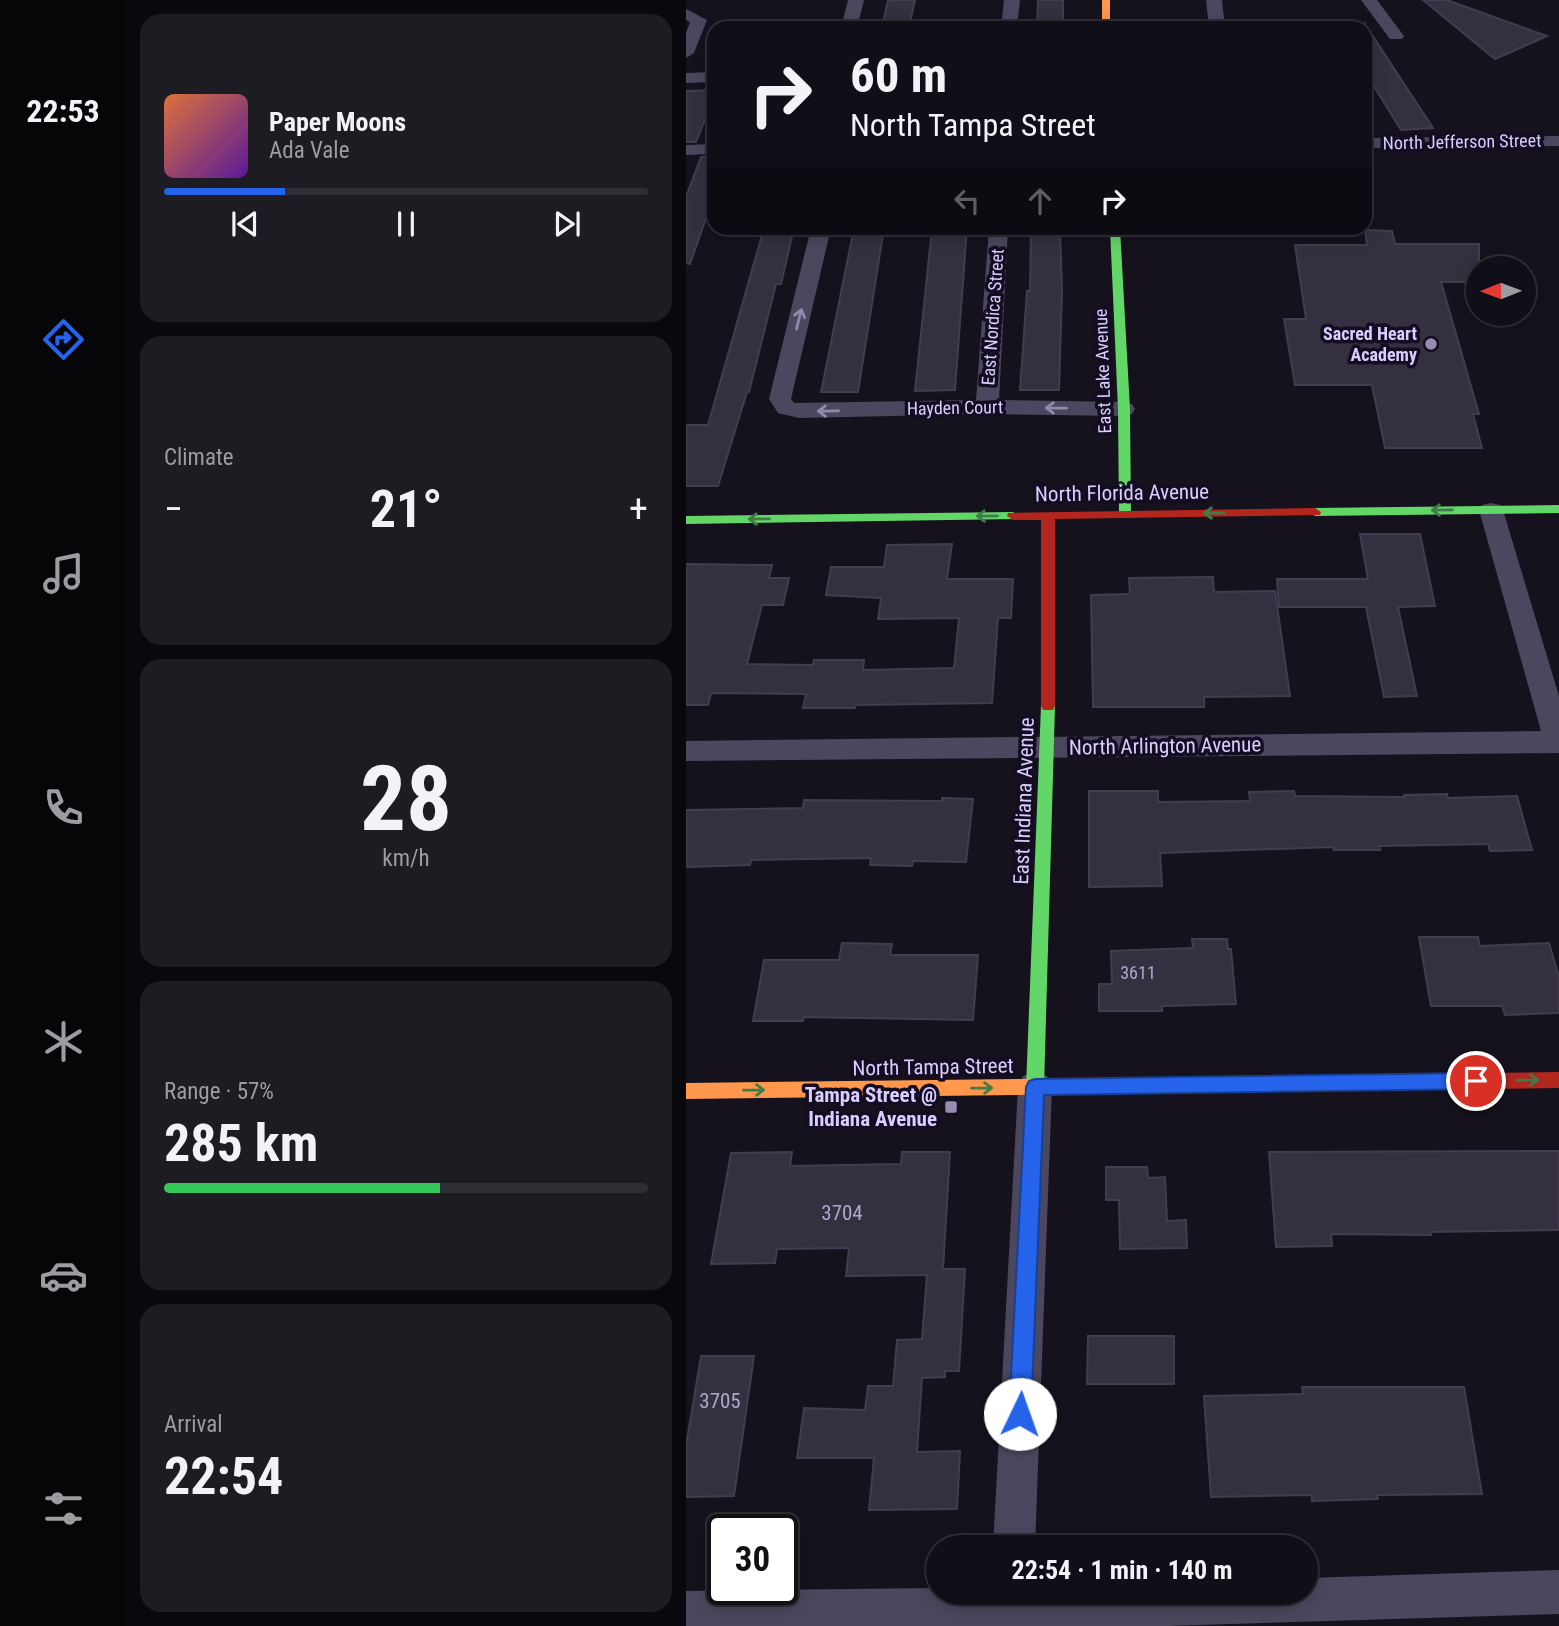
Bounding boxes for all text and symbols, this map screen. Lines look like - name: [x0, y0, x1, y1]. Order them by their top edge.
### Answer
- text: 60 m: [850, 47, 947, 104]
- icon: right: [735, 49, 826, 140]
- text: 22:53: [26, 92, 100, 130]
- text: North Tampa Street: [850, 106, 1096, 144]
- text: Paper Moons: [269, 107, 406, 137]
- street label: North Jefferson Street: [1382, 130, 1542, 153]
- text: Ada Vale: [269, 137, 349, 164]
- icon: left: [948, 182, 986, 220]
- icon: ahead: [1021, 182, 1059, 220]
- icon: right: [1094, 182, 1132, 220]
- icon: previous: [226, 205, 264, 243]
- icon: pause: [387, 205, 425, 243]
- icon: next: [548, 205, 586, 243]
- street label: East Nordica Street: [977, 248, 1008, 386]
- north arrow: [1466, 256, 1536, 326]
- map controls: [1466, 256, 1536, 326]
- street label: East Lake Avenue: [1090, 308, 1115, 434]
- one-way arrow: [793, 309, 806, 331]
- icon: directions: [39, 315, 88, 364]
- place label: Sacred Heart Academy: [1323, 323, 1417, 365]
- marker: Sacred Heart Academy: [1423, 336, 1439, 352]
- street label: Hayden Court: [907, 396, 1003, 419]
- one-way arrow: [1045, 401, 1068, 415]
- one-way arrow: [817, 404, 840, 417]
- text: Climate: [164, 444, 234, 471]
- text: 21°: [370, 479, 442, 540]
- street label: North Florida Avenue: [1035, 479, 1209, 507]
- text: −: [164, 487, 183, 531]
- text: +: [629, 487, 648, 531]
- one-way arrow: [1431, 503, 1454, 517]
- one-way arrow: [1203, 506, 1226, 520]
- one-way arrow: [976, 509, 999, 523]
- one-way arrow: [748, 512, 771, 526]
- icon: music: [39, 549, 88, 598]
- street label: East Indiana Avenue: [1009, 717, 1039, 885]
- street label: North Arlington Avenue: [1069, 732, 1262, 760]
- text: 28: [360, 746, 452, 852]
- icon: phone: [39, 783, 88, 832]
- text: km/h: [382, 845, 430, 872]
- house number: 3611: [1120, 962, 1156, 983]
- icon: climate: [39, 1017, 88, 1066]
- pin: [1446, 1051, 1506, 1111]
- street label: North Tampa Street: [852, 1054, 1014, 1080]
- icon: arrive: [1457, 1062, 1495, 1100]
- one-way arrow: [1516, 1073, 1539, 1087]
- text: Range · 57%: [164, 1078, 274, 1105]
- one-way arrow: [970, 1081, 993, 1095]
- one-way arrow: [742, 1083, 765, 1097]
- place label: Tampa Street @ Indiana Avenue: [805, 1083, 937, 1131]
- marker: Tampa Street @ Indiana Avenue: [943, 1099, 959, 1115]
- text: 285 km: [164, 1113, 318, 1174]
- house number: 3704: [821, 1201, 863, 1225]
- icon: car: [39, 1251, 88, 1300]
- position arrow: [983, 1377, 1057, 1451]
- house number: 3705: [699, 1389, 741, 1413]
- text: Arrival: [164, 1411, 223, 1438]
- text: 22:54: [164, 1446, 283, 1507]
- icon: filters: [39, 1484, 88, 1533]
- speed limit sign: 30: [707, 1514, 798, 1605]
- text: 22:54 · 1 min · 140 m: [1012, 1555, 1232, 1585]

